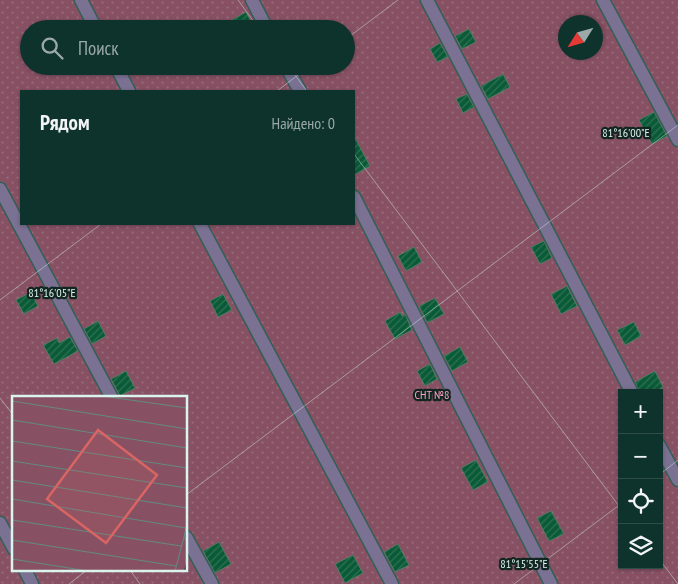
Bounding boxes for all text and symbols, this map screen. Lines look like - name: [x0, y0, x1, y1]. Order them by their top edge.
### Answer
- north arrow: [558, 15, 603, 60]
- search box: [20, 20, 355, 75]
- icon: search: [38, 34, 66, 62]
- text: Поиск: [78, 36, 119, 60]
- text: Рядом: [40, 109, 90, 136]
- text: Найдено: 0: [272, 113, 335, 133]
- text: 81°16'00"E: [602, 125, 650, 140]
- text: 81°16'05"E: [28, 285, 76, 300]
- park label: СНТ №8: [415, 387, 449, 402]
- map controls: [618, 389, 663, 569]
- button: +: [618, 389, 663, 434]
- inset map: [12, 396, 188, 572]
- button: −: [618, 434, 663, 479]
- button: locate: [618, 479, 663, 524]
- button: layers: [618, 524, 663, 569]
- text: 81°15'55"E: [500, 556, 548, 571]

